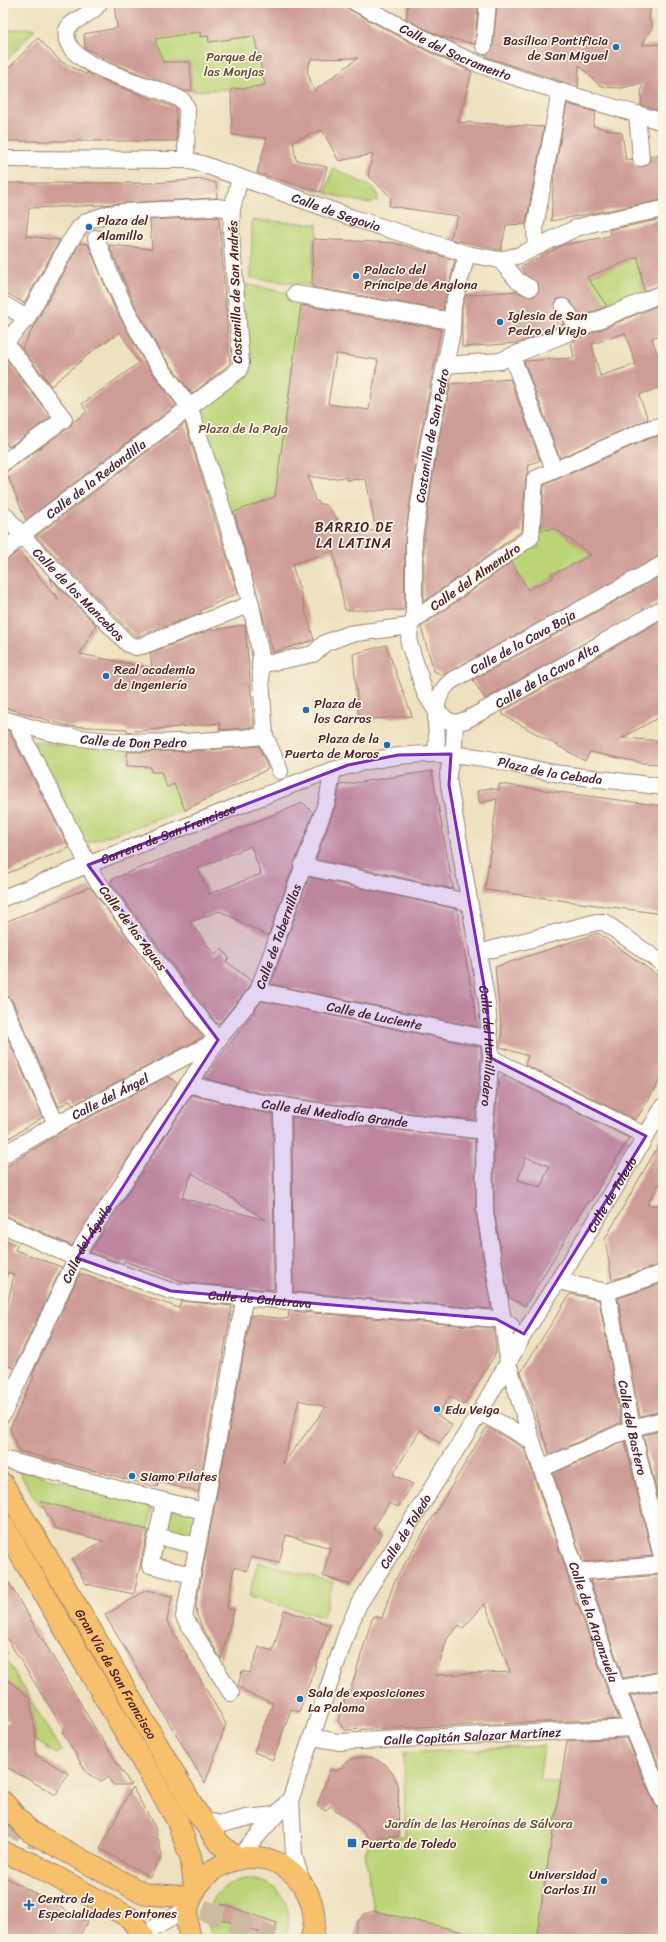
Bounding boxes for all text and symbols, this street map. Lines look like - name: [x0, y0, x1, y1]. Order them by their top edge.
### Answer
- street label: Calle del Sacramento: [395, 16, 515, 87]
- place label: Basílica Pontificia de San Miguel: [503, 29, 608, 67]
- marker: Basílica Pontificia de San Miguel: [611, 42, 621, 52]
- park label: Parque de las Monjas: [204, 45, 264, 83]
- street label: Calle de Segovia: [289, 186, 384, 238]
- place label: Plaza del Alamillo: [96, 209, 148, 247]
- street label: Costanilla de San Andrés: [221, 220, 249, 364]
- marker: Plaza del Alamillo: [84, 222, 94, 232]
- place label: Palacio del Príncipe de Anglona: [364, 258, 478, 296]
- marker: Palacio del Príncipe de Anglona: [351, 271, 361, 281]
- place label: Iglesia de San Pedro el Viejo: [507, 304, 588, 342]
- marker: Iglesia de San Pedro el Viejo: [495, 317, 505, 327]
- street label: Costanilla de San Pedro: [408, 366, 456, 504]
- park label: Plaza de la Paja: [198, 417, 288, 440]
- street label: Calle de la Redondilla: [40, 433, 151, 525]
- district label: BARRIO DE LA LATINA: [315, 515, 393, 556]
- street label: Calle del Almendro: [425, 537, 526, 617]
- street label: Calle de los Mancebos: [27, 542, 131, 647]
- street label: Calle de la Cava Baja: [465, 603, 580, 680]
- street label: Calle de la Cava Alta: [490, 635, 604, 714]
- place label: Real academia de ingeniería: [114, 658, 196, 696]
- marker: Real academia de ingeniería: [101, 671, 111, 681]
- place label: Plaza de los Carros: [314, 692, 371, 730]
- marker: Plaza de los Carros: [301, 705, 311, 715]
- street label: Calle de Don Pedro: [79, 727, 188, 754]
- place label: Plaza de la Puerta de Moros: [285, 727, 379, 765]
- marker: Plaza de la Puerta de Moros: [382, 740, 392, 750]
- street label: Plaza de la Cebada: [496, 749, 604, 791]
- street label: Carrera de San Francisco: [97, 796, 239, 870]
- street label: Calle de las Aguas: [93, 880, 174, 977]
- street label: Calle de Tabernillas: [248, 880, 308, 992]
- street label: Calle del Humilladero: [473, 983, 503, 1108]
- street label: Calle de Luciente: [325, 994, 425, 1036]
- street label: Calle del Ángel: [67, 1066, 153, 1126]
- street label: Calle del Mediodía Grande: [260, 1091, 409, 1134]
- street label: Calle de Toledo: [580, 1152, 643, 1237]
- street label: Calle del Águila: [55, 1199, 118, 1287]
- street label: Calle de Calatrava: [207, 1283, 313, 1315]
- street label: Calle del Bastero: [612, 1378, 654, 1478]
- place label: Edu Veiga: [445, 1398, 500, 1421]
- marker: Edu Veiga: [432, 1404, 442, 1414]
- place label: Siamo Pilates: [140, 1465, 218, 1488]
- marker: Siamo Pilates: [127, 1471, 137, 1481]
- street label: Calle de Toledo: [372, 1489, 438, 1573]
- street label: Calle de la Arganzuela: [563, 1558, 626, 1686]
- street label: Gran Vía de San Francisco: [69, 1604, 164, 1744]
- place label: Sala de exposiciones La Paloma: [308, 1681, 425, 1719]
- marker: Sala de exposiciones La Paloma: [295, 1694, 305, 1704]
- street label: Calle Capitán Salazar Martínez: [383, 1720, 562, 1751]
- park label: Jardín de las Heroínas de Sálvora: [384, 1812, 573, 1835]
- place label: Puerta de Toledo: [361, 1832, 457, 1855]
- marker: Puerta de Toledo: [346, 1837, 358, 1849]
- place label: Universidad Carlos III: [529, 1863, 597, 1901]
- marker: Universidad Carlos III: [599, 1876, 609, 1886]
- place label: Centro de Especialidades Pontones: [38, 1887, 177, 1925]
- marker: Centro de Especialidades Pontones: [23, 1899, 35, 1911]

